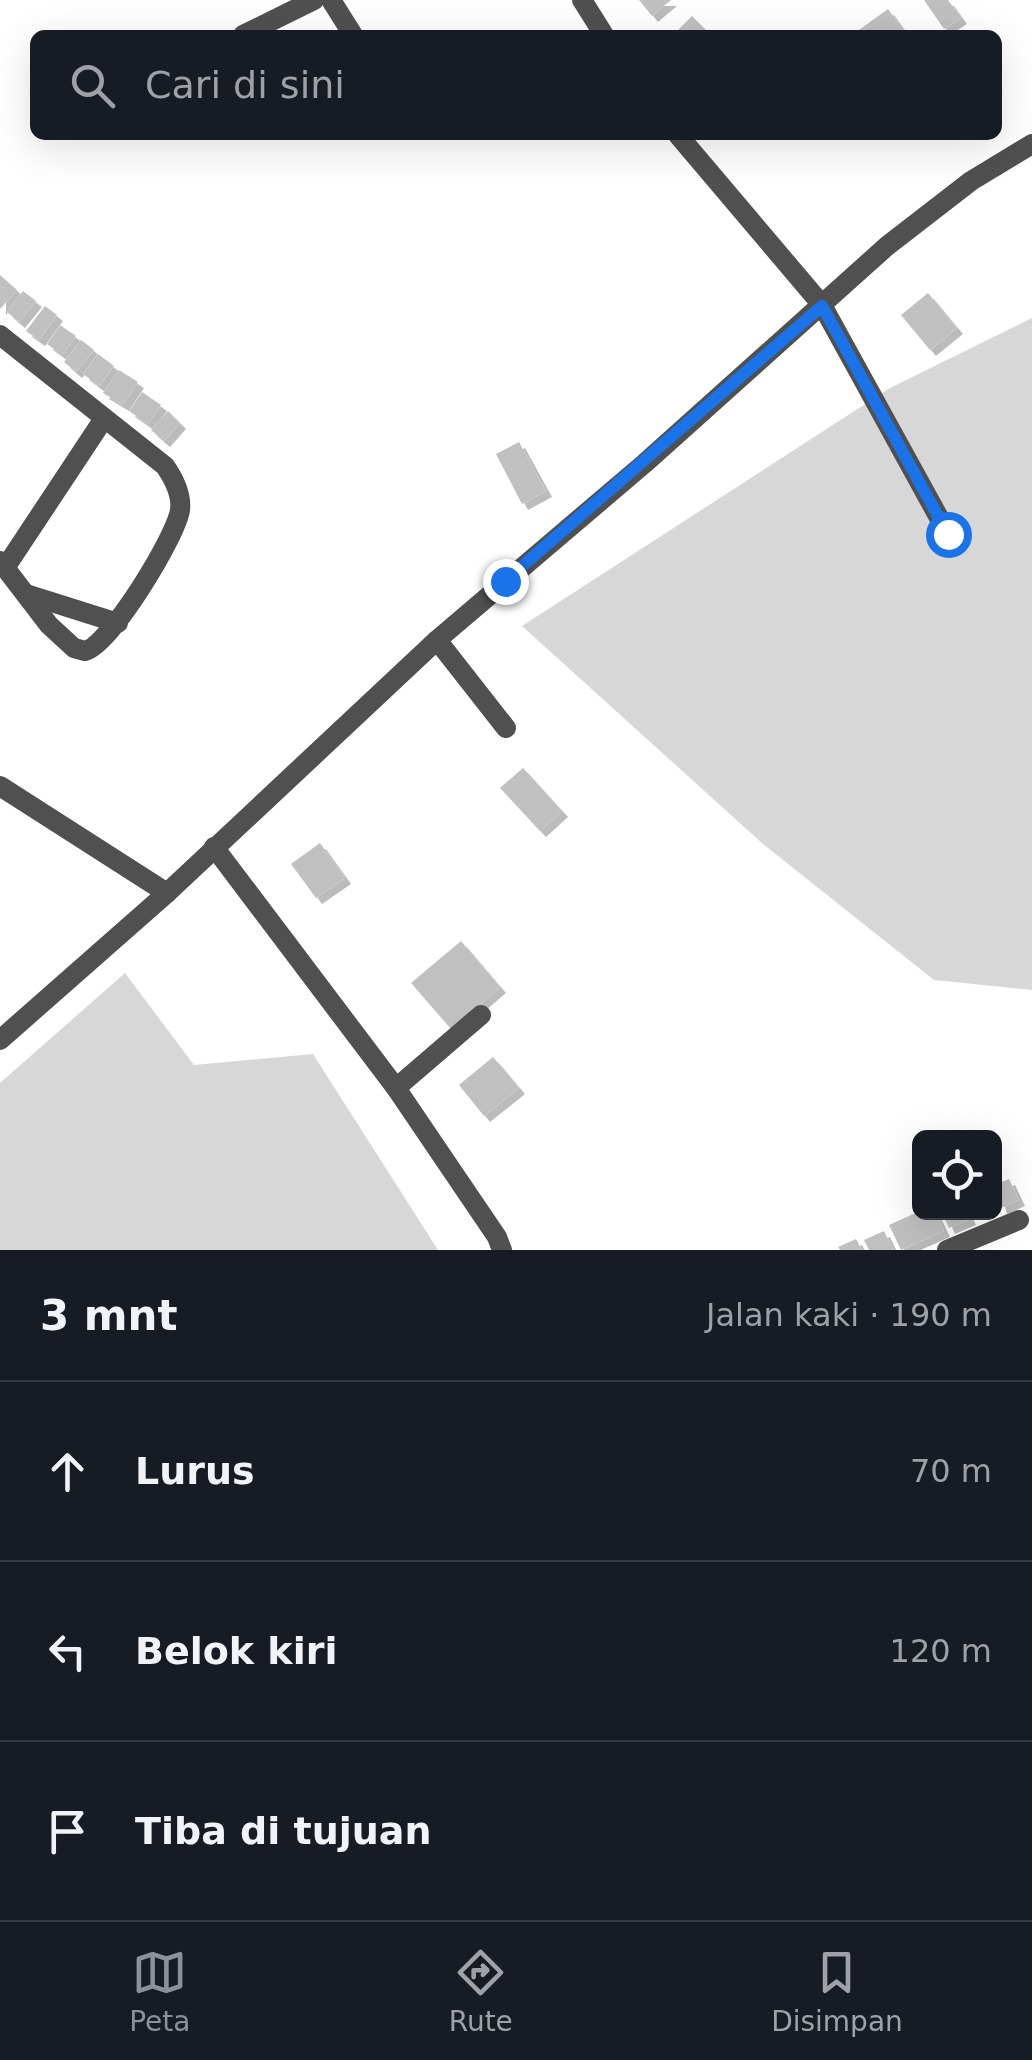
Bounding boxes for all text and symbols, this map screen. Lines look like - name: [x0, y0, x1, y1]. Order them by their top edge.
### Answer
- search box: [30, 30, 1002, 140]
- icon: search: [65, 58, 120, 113]
- text: Cari di sini: [145, 63, 345, 107]
- route start: [926, 512, 972, 558]
- route end: [483, 559, 529, 605]
- map controls: [912, 1130, 1002, 1220]
- button: locate: [912, 1130, 1002, 1220]
- text: 3 mnt: [40, 1291, 178, 1340]
- text: Jalan kaki · 190 m: [706, 1296, 992, 1334]
- icon: ahead: [40, 1444, 95, 1499]
- text: Lurus: [135, 1449, 255, 1493]
- text: 70 m: [910, 1452, 992, 1490]
- icon: left: [40, 1624, 95, 1679]
- text: Belok kiri: [135, 1629, 337, 1673]
- text: 120 m: [890, 1632, 992, 1670]
- icon: arrive: [40, 1804, 95, 1859]
- text: Tiba di tujuan: [135, 1809, 431, 1853]
- tab: Peta: [129, 1945, 190, 2038]
- tab: Rute: [449, 1945, 513, 2038]
- tab: Disimpan: [771, 1945, 903, 2038]

